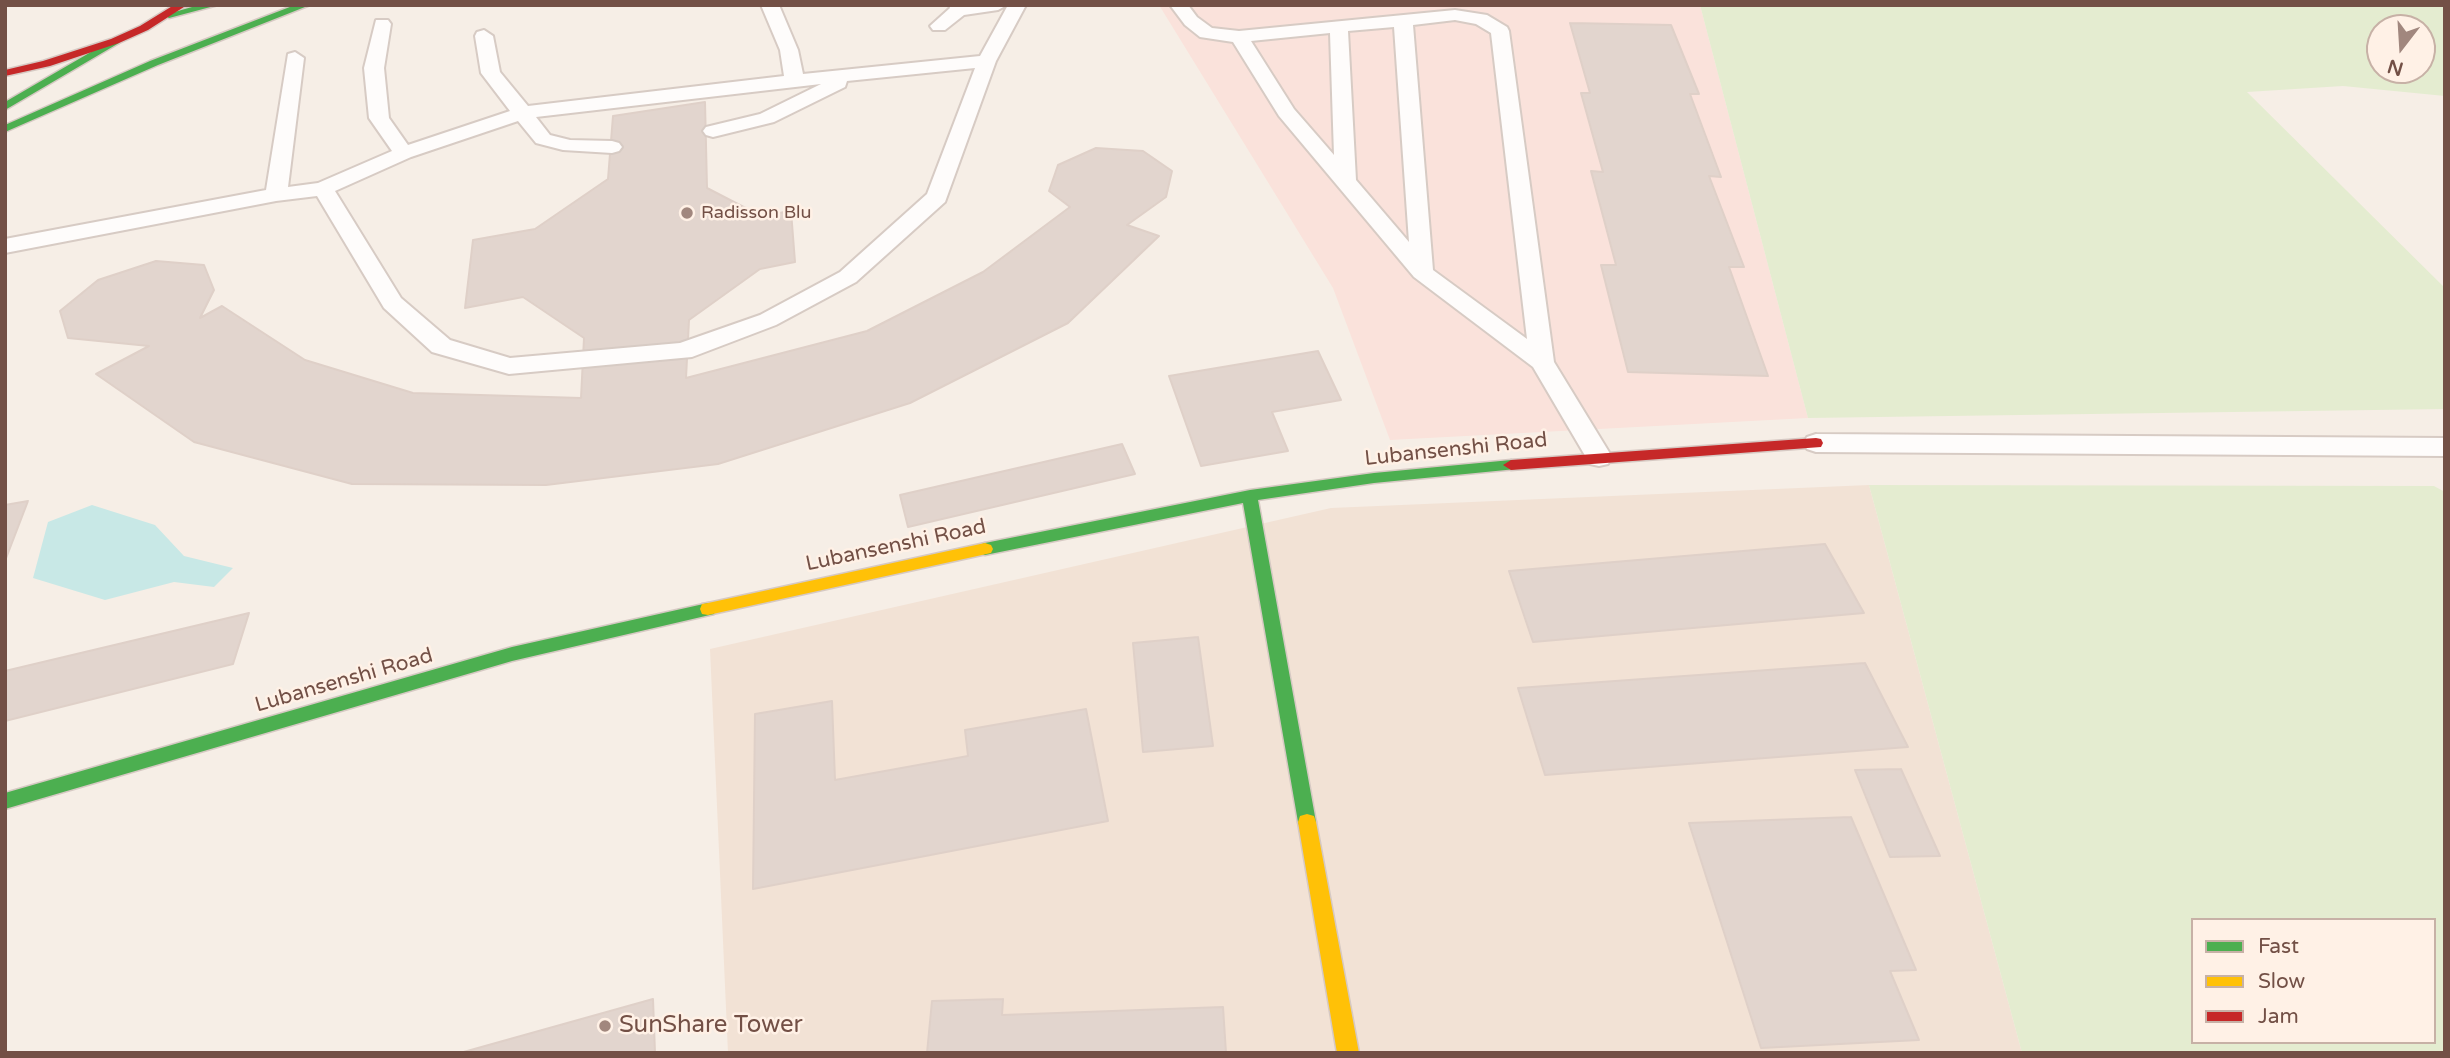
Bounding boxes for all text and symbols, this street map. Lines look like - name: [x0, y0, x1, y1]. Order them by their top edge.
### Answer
- north arrow: [2366, 14, 2436, 84]
- text: N: [2385, 54, 2406, 80]
- place label: Radisson Blu: [701, 202, 811, 224]
- marker: Radisson Blu: [679, 205, 695, 221]
- street label: Lubansenshi Road: [1363, 428, 1549, 472]
- street label: Lubansenshi Road: [803, 515, 989, 577]
- street label: Lubansenshi Road: [252, 644, 436, 718]
- legend: [2191, 918, 2436, 1044]
- text: Fast: [2258, 934, 2299, 959]
- text: Slow: [2258, 969, 2305, 994]
- text: Jam: [2258, 1004, 2299, 1029]
- place label: SunShare Tower: [619, 1012, 803, 1040]
- marker: SunShare Tower: [597, 1018, 613, 1034]

